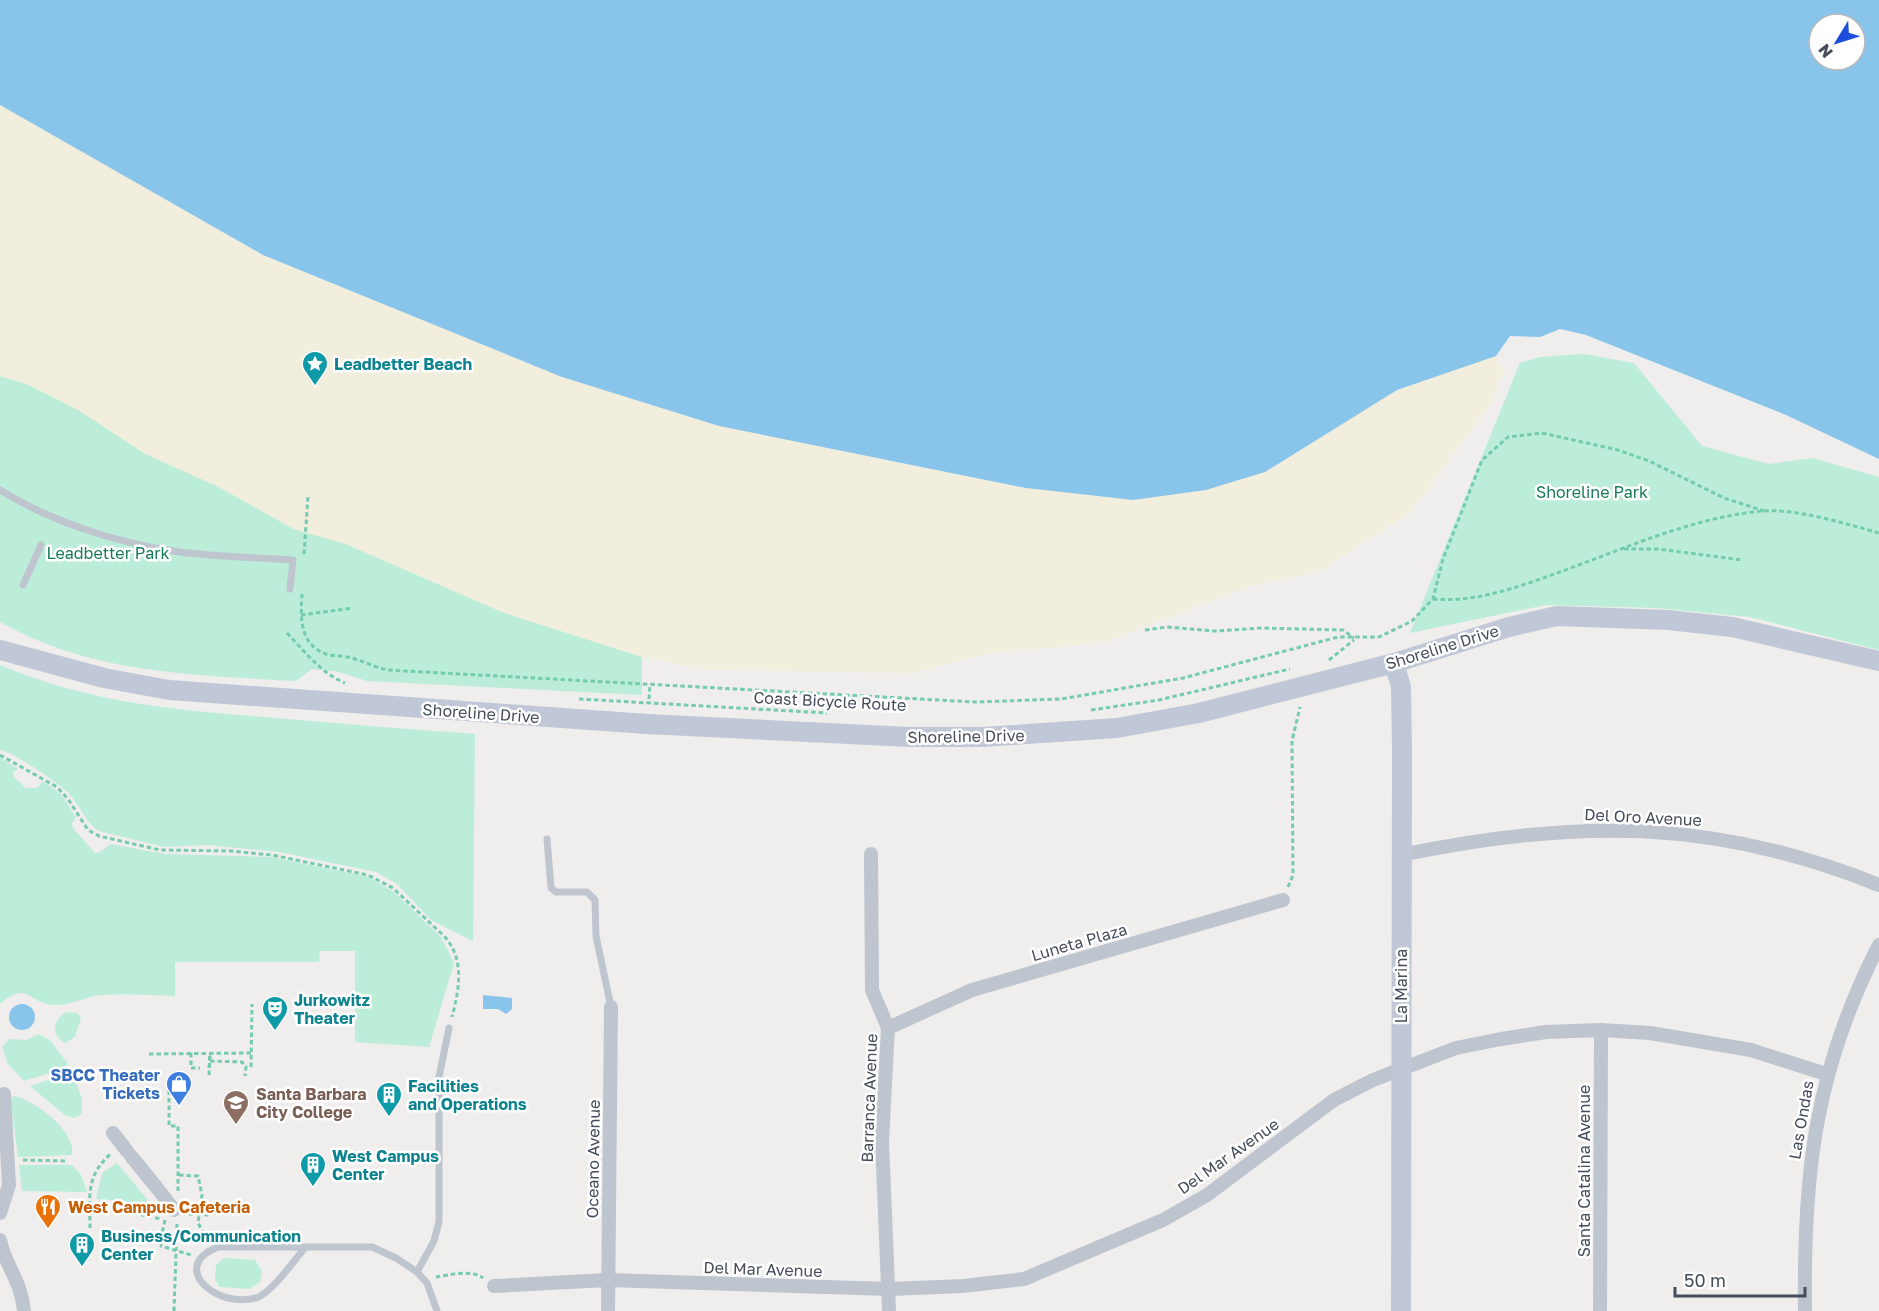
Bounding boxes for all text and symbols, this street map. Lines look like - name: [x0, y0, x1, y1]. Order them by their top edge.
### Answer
- north arrow: [1807, 12, 1867, 72]
- text: N: [1814, 40, 1837, 62]
- place icon: Leadbetter Beach: [300, 349, 330, 387]
- place label: Leadbetter Beach: [334, 354, 472, 374]
- park label: Shoreline Park: [1536, 482, 1648, 502]
- park label: Leadbetter Park: [46, 543, 170, 563]
- street label: Shoreline Drive: [1383, 620, 1501, 674]
- street label: Coast Bicycle Route: [753, 687, 907, 715]
- street label: Shoreline Drive: [422, 699, 540, 727]
- street label: Shoreline Drive: [907, 725, 1025, 747]
- street label: Del Oro Avenue: [1584, 804, 1702, 830]
- street label: Luneta Plaza: [1029, 919, 1129, 965]
- street label: La Marina: [1391, 949, 1411, 1023]
- place label: Jurkowitz Theater: [294, 990, 370, 1028]
- theatre icon: Jurkowitz Theater: [260, 994, 290, 1032]
- street label: Barranca Avenue: [857, 1033, 881, 1163]
- place label: SBCC Theater Tickets: [50, 1065, 160, 1103]
- shop icon: SBCC Theater Tickets: [164, 1069, 194, 1107]
- place label: Facilities and Operations: [408, 1076, 527, 1114]
- street label: Las Ondas: [1784, 1079, 1818, 1161]
- building icon: Facilities and Operations: [374, 1080, 404, 1118]
- place label: Santa Barbara City College: [256, 1084, 367, 1122]
- street label: Santa Catalina Avenue: [1574, 1085, 1594, 1257]
- school or university icon: Santa Barbara City College: [221, 1088, 251, 1126]
- street label: Oceano Avenue: [582, 1099, 604, 1219]
- street label: Del Mar Avenue: [1173, 1114, 1283, 1198]
- place label: West Campus Center: [332, 1146, 439, 1184]
- building icon: West Campus Center: [298, 1150, 328, 1188]
- restaurant icon: West Campus Cafeteria: [33, 1192, 63, 1230]
- place label: West Campus Cafeteria: [68, 1197, 250, 1217]
- place label: Business/Communication Center: [101, 1226, 301, 1264]
- building icon: Business/Communication Center: [67, 1230, 97, 1268]
- street label: Del Mar Avenue: [703, 1257, 823, 1281]
- scale bar: [1675, 1260, 1806, 1298]
- text: 50 m: [1684, 1269, 1726, 1291]

